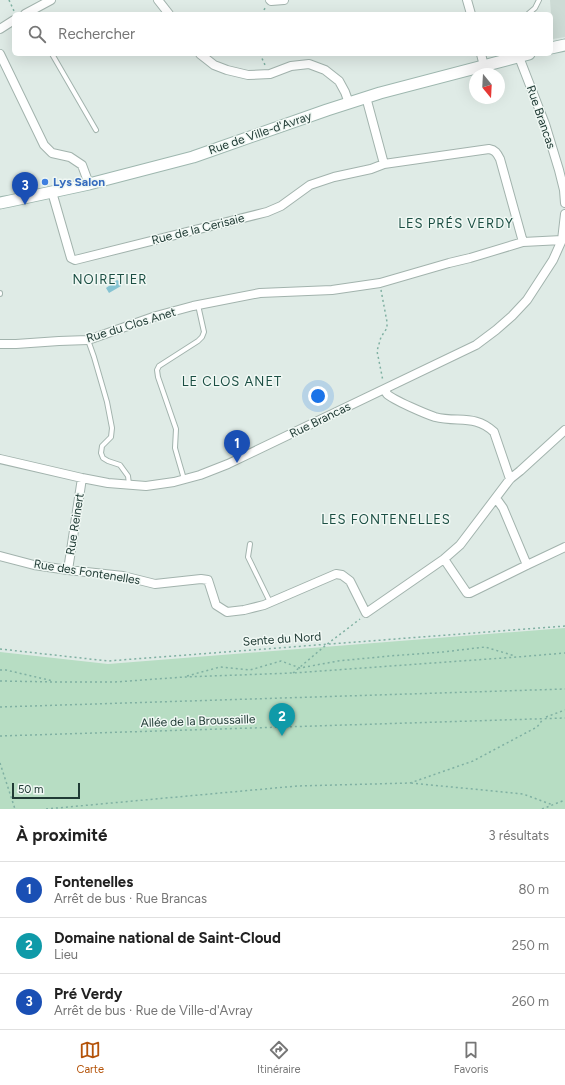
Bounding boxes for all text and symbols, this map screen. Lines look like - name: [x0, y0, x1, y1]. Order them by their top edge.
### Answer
- search box: [12, 12, 553, 56]
- icon: search: [26, 23, 48, 45]
- text: Rechercher: [58, 25, 135, 43]
- north arrow: [469, 68, 505, 104]
- street label: Rue Brancas: [524, 83, 559, 151]
- street label: Rue de Ville-d'Avray: [207, 109, 314, 157]
- pin: 3: [12, 172, 38, 205]
- place label: Lys Salon: [53, 175, 105, 189]
- marker: Lys Salon: [40, 177, 50, 187]
- street label: Rue de la Cerisaie: [150, 211, 246, 247]
- district label: LES PRÉS VERDY: [398, 216, 514, 231]
- district label: NOIRETIER: [72, 272, 148, 287]
- street label: Rue du Clos Anet: [84, 305, 178, 345]
- district label: LE CLOS ANET: [182, 374, 282, 389]
- your location: [308, 386, 328, 406]
- street label: Rue Brancas: [287, 399, 353, 441]
- pin: 1: [224, 430, 250, 463]
- street label: Rue Reinert: [63, 492, 87, 556]
- district label: LES FONTENELLES: [321, 512, 451, 527]
- street label: Rue des Fontenelles: [33, 557, 142, 587]
- street label: Sente du Nord: [242, 629, 322, 649]
- pin: 2: [269, 703, 295, 736]
- street label: Allée de la Broussaille: [140, 712, 256, 730]
- scale bar: [12, 781, 80, 800]
- text: 50 m: [18, 783, 43, 796]
- text: À proximité: [16, 825, 107, 845]
- text: 3 résultats: [489, 828, 549, 843]
- text: Fontenelles: [54, 873, 133, 891]
- text: 1: [26, 882, 32, 897]
- text: 80 m: [518, 882, 549, 897]
- text: Arrêt de bus · Rue Brancas: [54, 891, 207, 906]
- text: Domaine national de Saint-Cloud: [54, 929, 281, 947]
- text: 2: [25, 938, 33, 953]
- text: 250 m: [512, 938, 549, 953]
- text: Lieu: [54, 947, 78, 962]
- text: Pré Verdy: [54, 985, 122, 1003]
- text: 3: [25, 994, 33, 1009]
- text: 260 m: [512, 994, 549, 1009]
- text: Arrêt de bus · Rue de Ville-d'Avray: [54, 1003, 253, 1018]
- tab: Carte: [77, 1039, 104, 1076]
- tab: Itinéraire: [257, 1039, 301, 1076]
- tab: Favoris: [454, 1039, 488, 1076]

